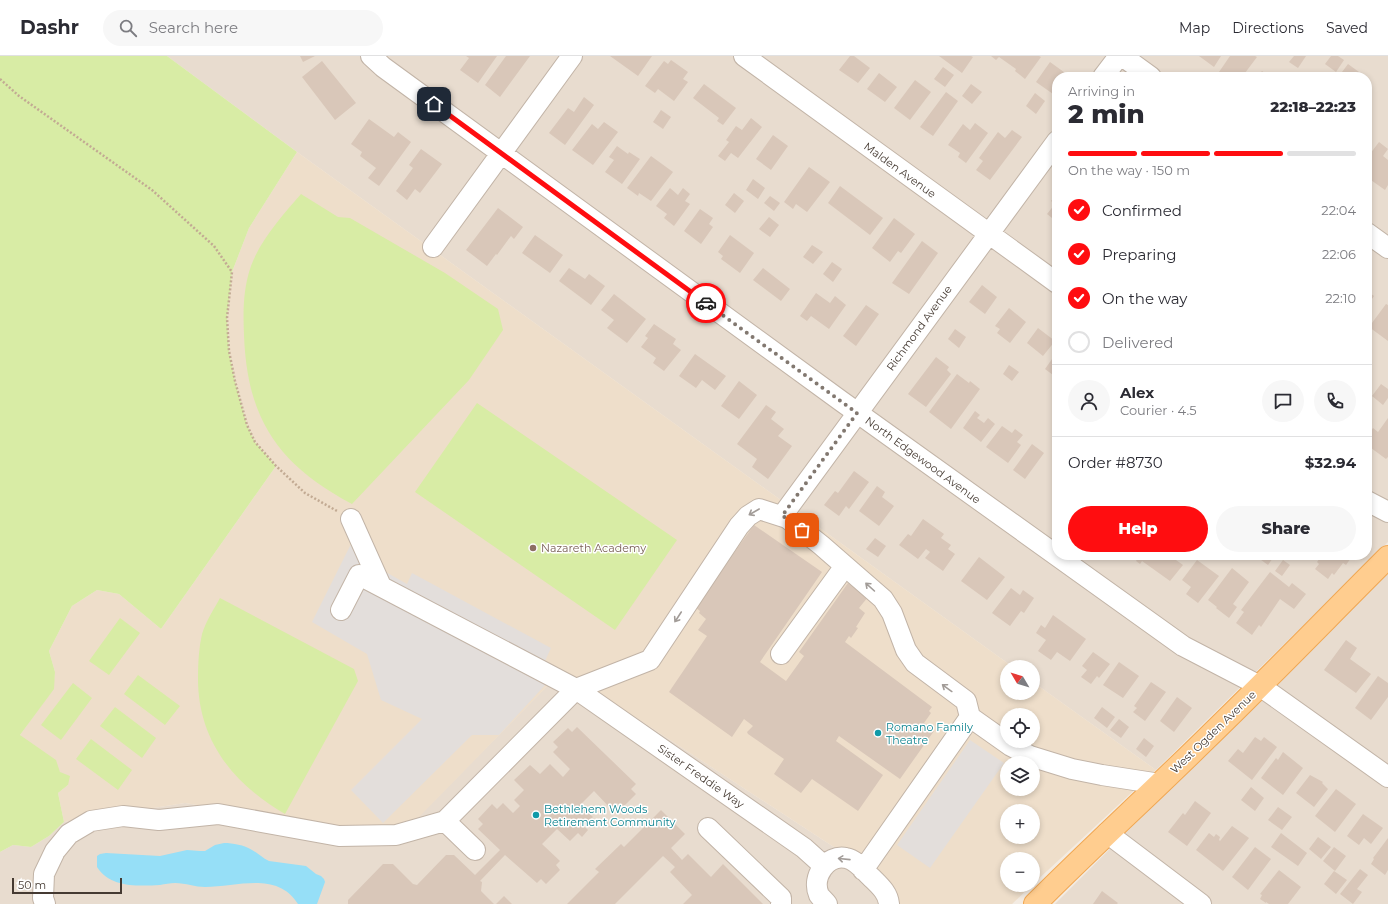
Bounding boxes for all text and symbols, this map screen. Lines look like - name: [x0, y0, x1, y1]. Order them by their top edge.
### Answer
- search box: [103, 10, 383, 46]
- text: Dashr: [20, 16, 79, 39]
- icon: search: [117, 17, 139, 39]
- text: Search here: [149, 18, 238, 37]
- text: Map: [1179, 19, 1210, 37]
- text: Directions: [1232, 19, 1304, 37]
- text: Saved: [1326, 19, 1368, 37]
- text: Arriving in: [1068, 83, 1135, 99]
- pin: [417, 87, 451, 121]
- icon: home: [423, 93, 445, 115]
- text: 22:18–22:23: [1270, 97, 1356, 116]
- text: 2 min: [1068, 98, 1145, 130]
- street label: Malden Avenue: [861, 139, 939, 201]
- text: On the way · 150 m: [1068, 162, 1190, 178]
- icon: check: [1068, 199, 1090, 221]
- text: Confirmed: [1102, 201, 1182, 220]
- text: 22:04: [1321, 202, 1356, 218]
- icon: check: [1068, 243, 1090, 265]
- text: Preparing: [1102, 245, 1177, 264]
- text: 22:06: [1322, 246, 1356, 262]
- street label: Richmond Avenue: [883, 282, 955, 374]
- courier: [686, 283, 726, 323]
- icon: check: [1068, 287, 1090, 309]
- text: On the way: [1102, 289, 1187, 308]
- text: 22:10: [1325, 290, 1356, 306]
- icon: car: [695, 292, 717, 314]
- text: Delivered: [1102, 333, 1174, 352]
- button: person: [1068, 380, 1110, 422]
- button: chat: [1262, 380, 1304, 422]
- button: phone: [1314, 380, 1356, 422]
- text: Alex: [1120, 383, 1154, 402]
- text: Courier · 4.5: [1120, 402, 1197, 418]
- street label: North Edgewood Avenue: [863, 413, 984, 507]
- text: Order #8730: [1068, 453, 1163, 472]
- text: $32.94: [1305, 453, 1356, 472]
- button: Help: [1068, 506, 1208, 552]
- button: Share: [1216, 506, 1356, 552]
- one-way arrow: [748, 509, 760, 517]
- pin: [785, 513, 819, 547]
- icon: bag: [791, 519, 813, 541]
- place label: Nazareth Academy: [541, 541, 646, 555]
- marker: Nazareth Academy: [528, 543, 538, 553]
- one-way arrow: [865, 583, 875, 592]
- one-way arrow: [674, 611, 682, 623]
- north arrow: [1000, 660, 1040, 700]
- map controls: [1000, 660, 1040, 892]
- one-way arrow: [942, 684, 953, 692]
- street label: West Ogden Avenue: [1167, 687, 1259, 777]
- button: locate: [1000, 708, 1040, 748]
- place label: Romano Family Theatre: [886, 720, 973, 747]
- marker: Romano Family Theatre: [873, 728, 883, 738]
- street label: Sister Freddie Way: [655, 741, 747, 811]
- button: layers: [1000, 756, 1040, 796]
- place label: Bethlehem Woods Retirement Community: [544, 802, 676, 829]
- button: +: [1000, 804, 1040, 844]
- marker: Bethlehem Woods Retirement Community: [531, 810, 541, 820]
- button: −: [1000, 852, 1040, 892]
- one-way arrow: [838, 856, 851, 863]
- scale bar: [12, 876, 122, 895]
- text: 50 m: [18, 878, 46, 892]

